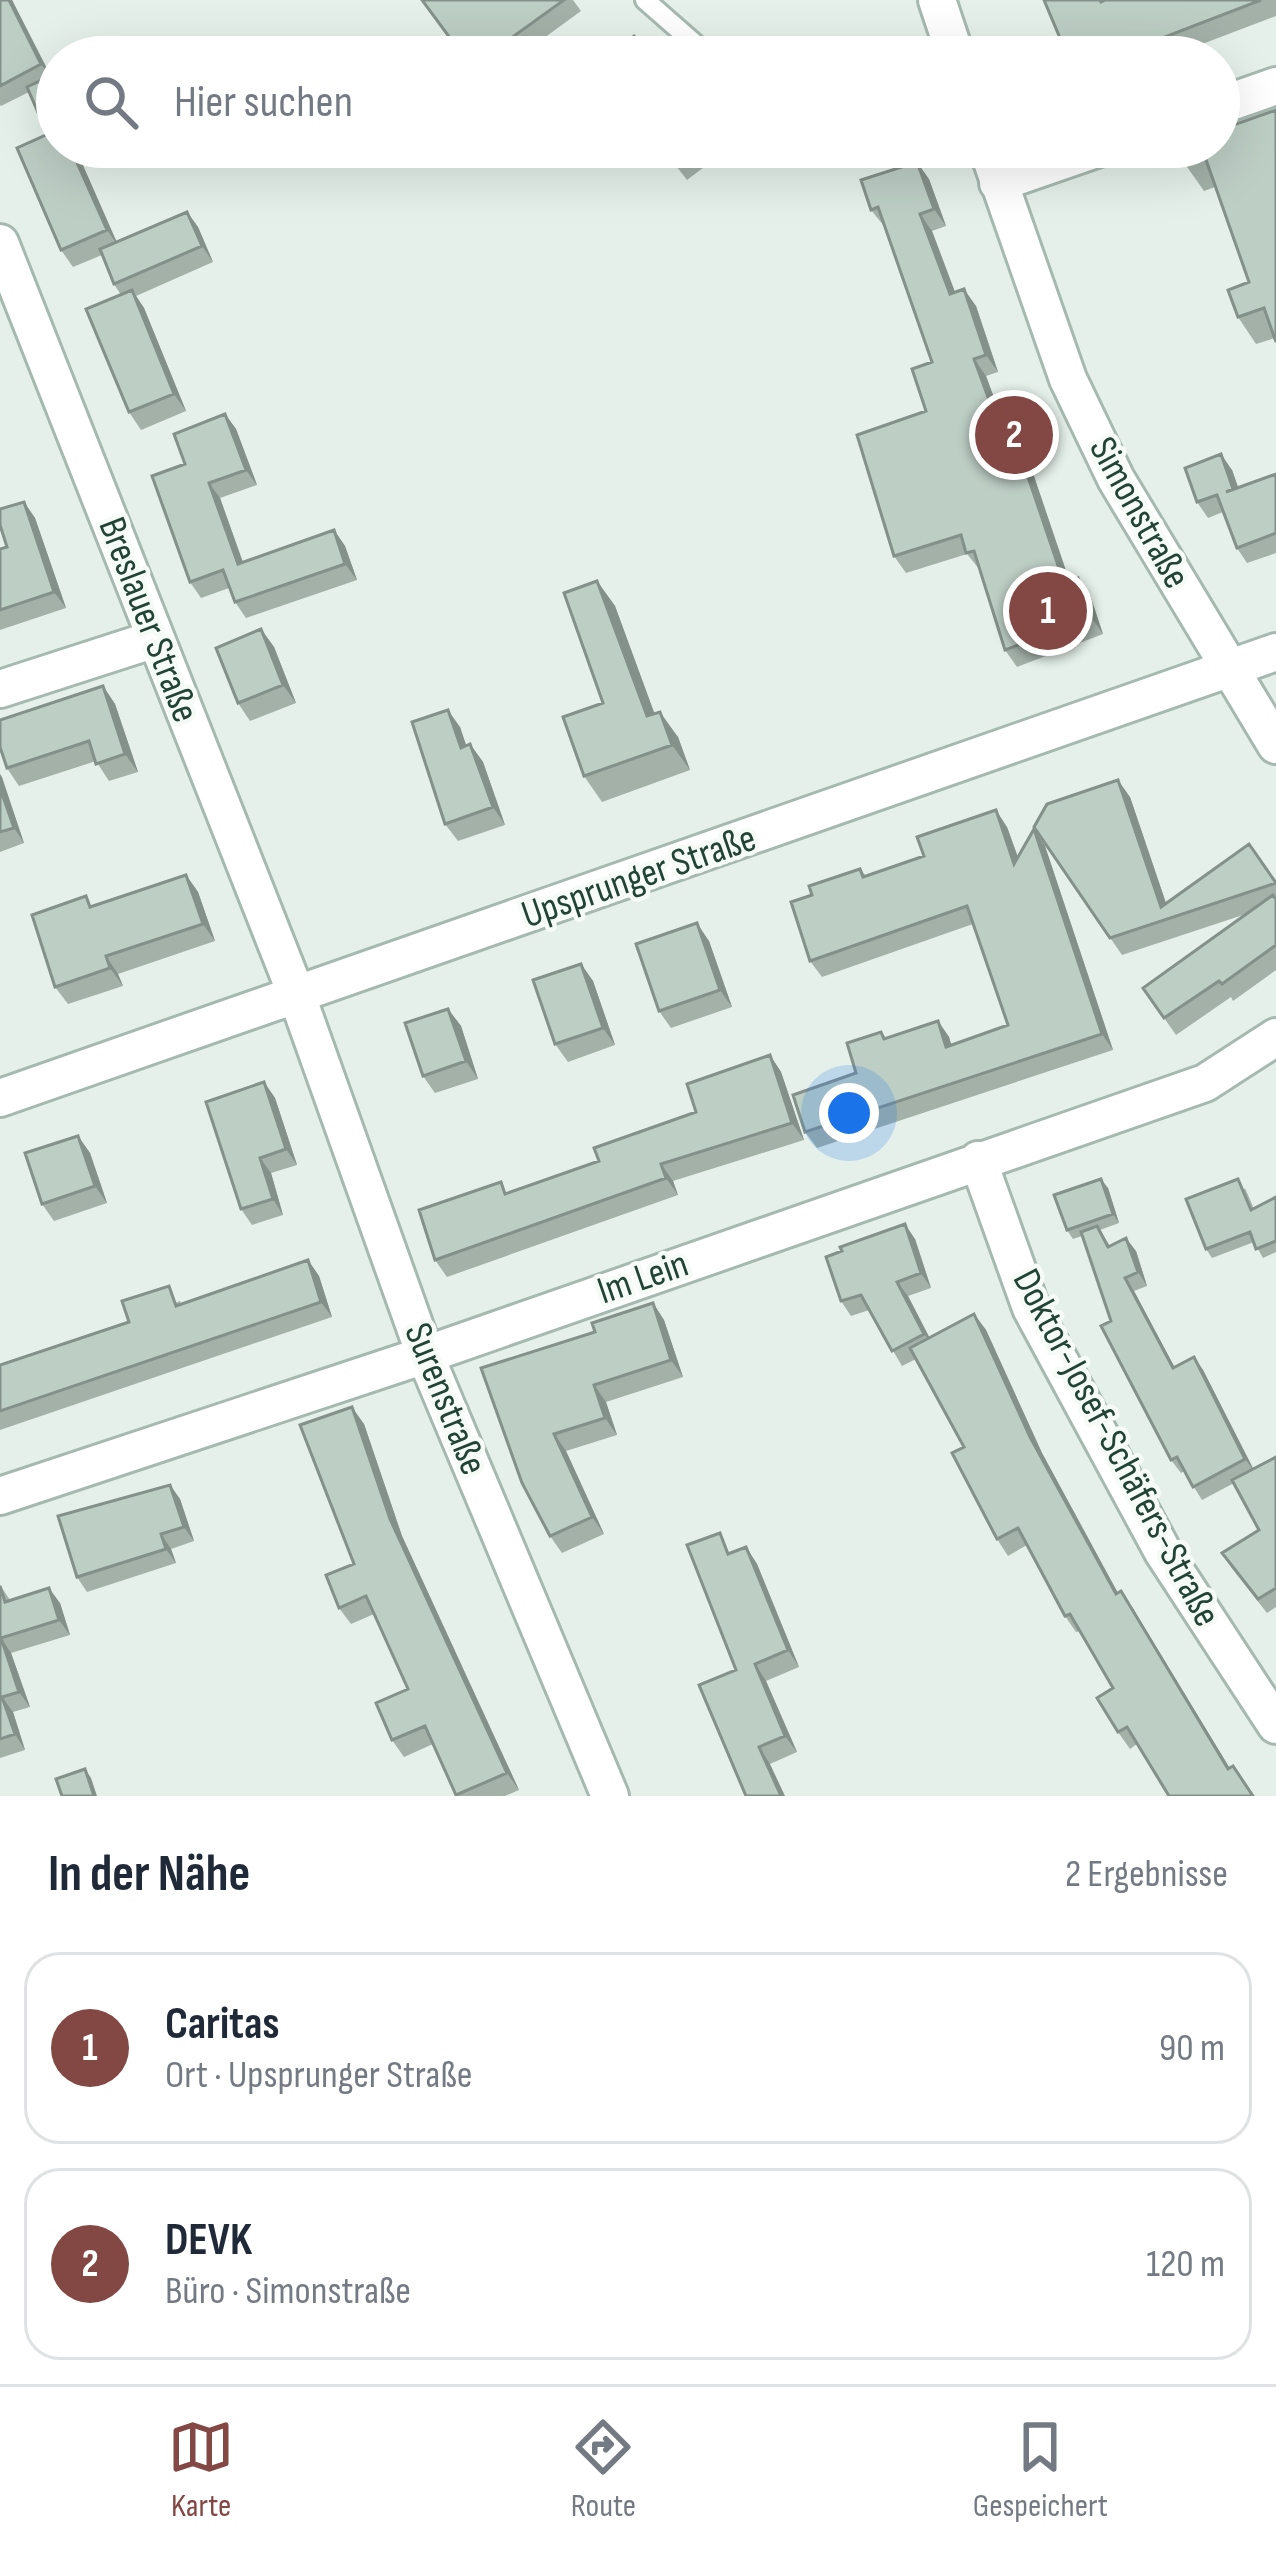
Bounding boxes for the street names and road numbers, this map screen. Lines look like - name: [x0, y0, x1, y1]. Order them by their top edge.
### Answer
- street label: Simonstraße: [1078, 429, 1200, 597]
- street label: Breslauer Straße: [87, 511, 209, 729]
- street label: Upsprunger Straße: [516, 815, 762, 939]
- street label: Im Lein: [592, 1241, 694, 1315]
- street label: Doktor-Josef-Schäfers-Straße: [1002, 1261, 1230, 1635]
- street label: Surenstraße: [393, 1316, 497, 1482]

